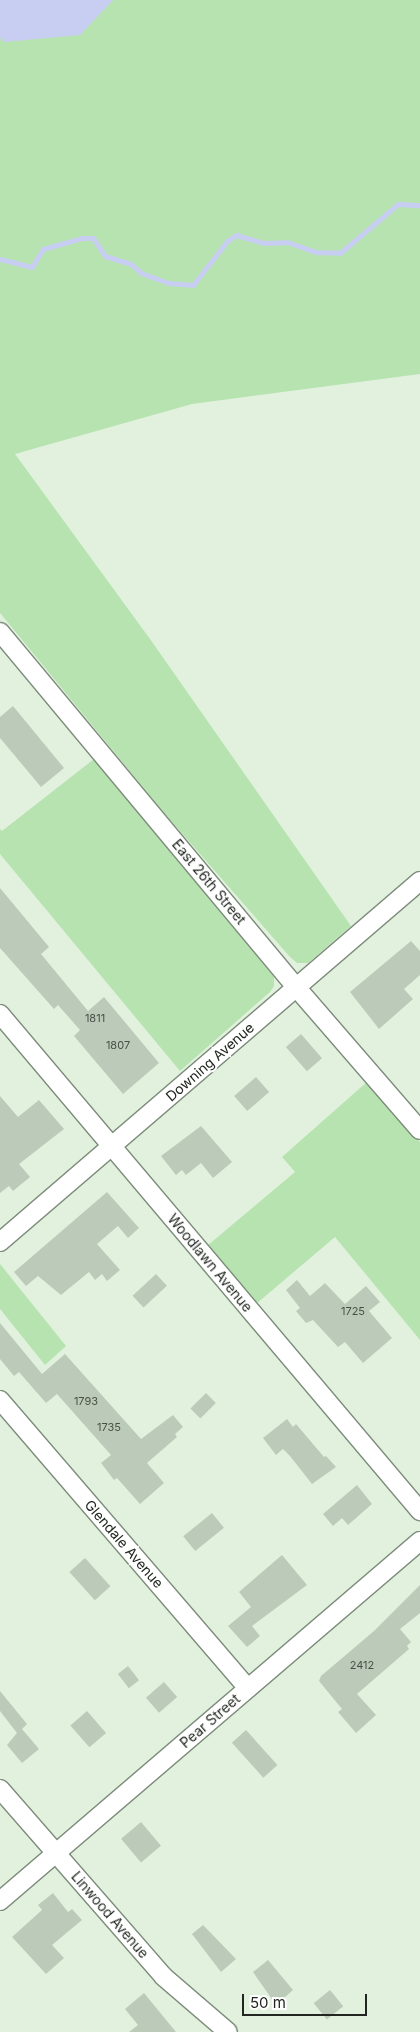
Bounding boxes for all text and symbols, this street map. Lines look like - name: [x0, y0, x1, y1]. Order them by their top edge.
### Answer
- street label: East 26th Street: [169, 836, 249, 928]
- house number: 1811: [85, 1011, 105, 1025]
- street label: Downing Avenue: [162, 1019, 258, 1105]
- house number: 1807: [106, 1038, 130, 1052]
- street label: Woodlawn Avenue: [164, 1211, 256, 1315]
- house number: 1725: [341, 1304, 365, 1318]
- house number: 1793: [74, 1394, 98, 1408]
- house number: 1735: [97, 1420, 121, 1434]
- street label: Glendale Avenue: [81, 1496, 167, 1592]
- house number: 2412: [350, 1658, 374, 1672]
- street label: Pear Street: [177, 1690, 243, 1752]
- street label: Linwood Avenue: [68, 1868, 152, 1962]
- scale bar: [245, 1984, 370, 2016]
- text: 50 m: [250, 1993, 286, 2012]

